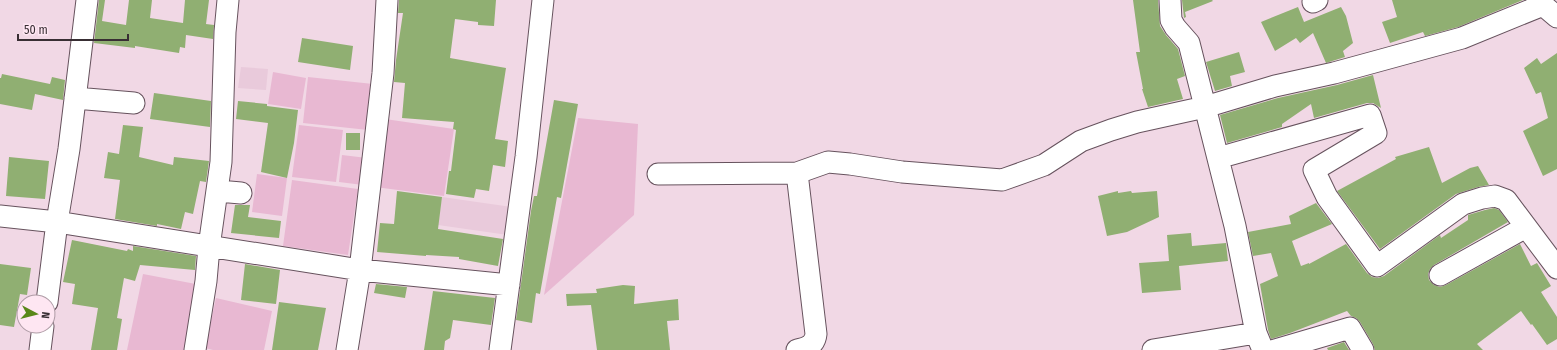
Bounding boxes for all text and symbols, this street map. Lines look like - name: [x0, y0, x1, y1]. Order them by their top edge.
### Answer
- scale bar: [18, 16, 128, 42]
- text: 50 m: [24, 23, 48, 37]
- north arrow: [16, 294, 56, 334]
- text: N: [39, 311, 52, 319]

